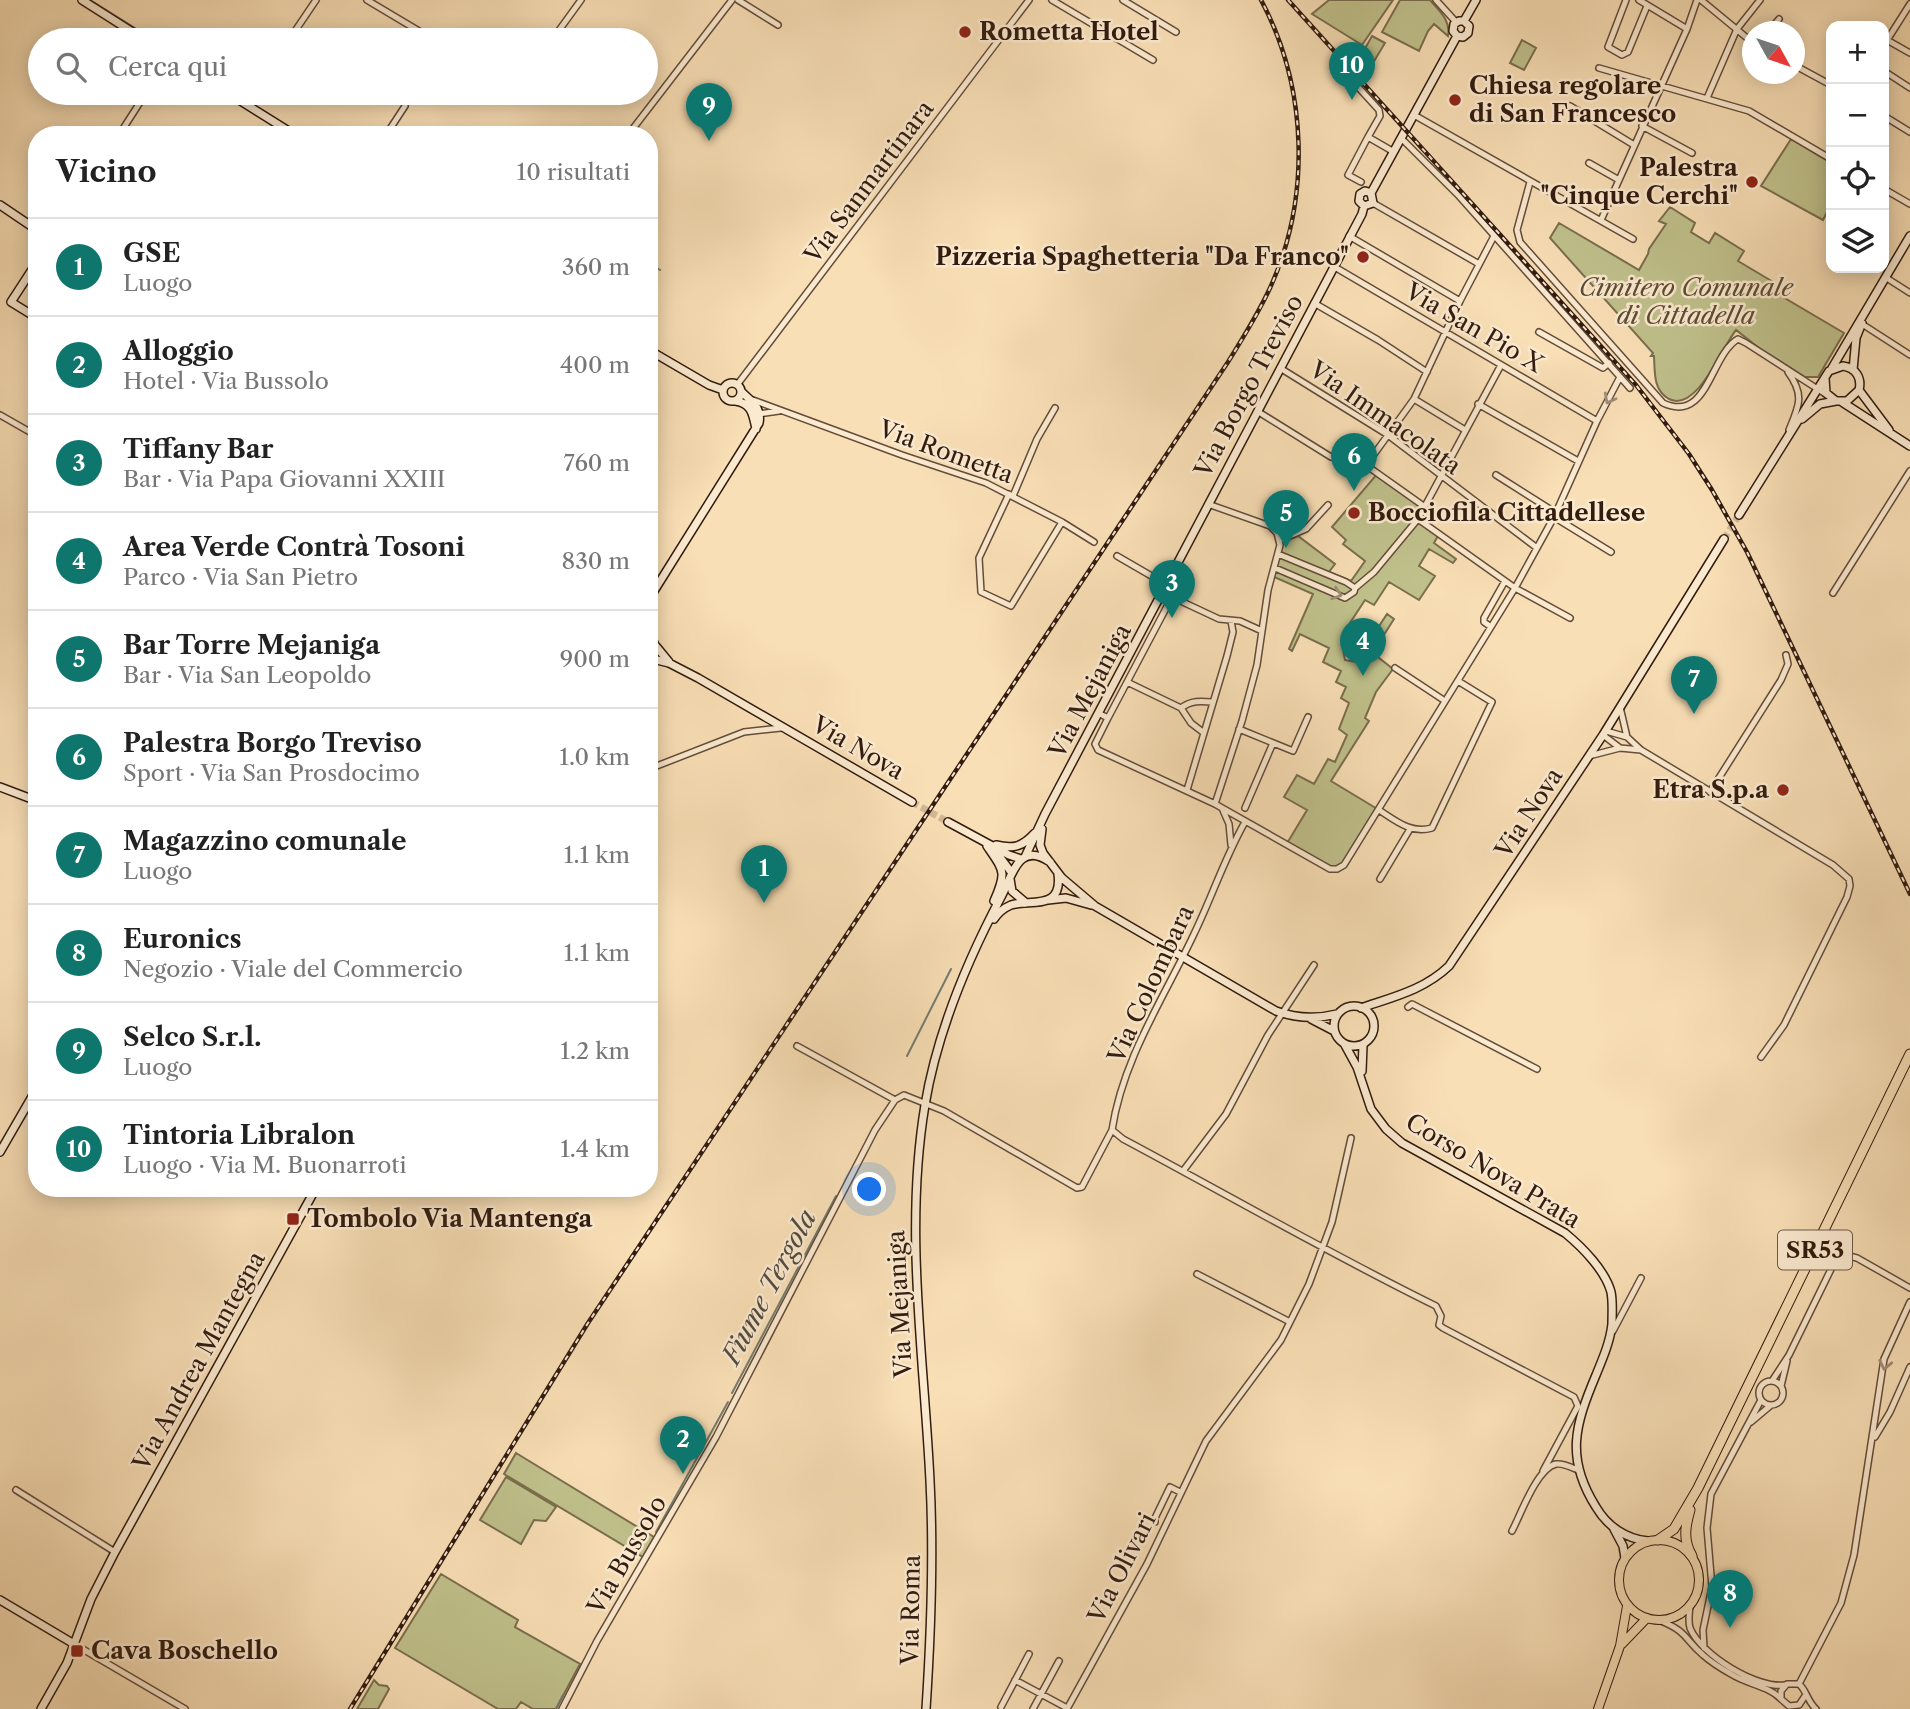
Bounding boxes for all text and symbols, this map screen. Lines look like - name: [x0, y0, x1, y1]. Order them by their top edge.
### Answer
- place label: Rometta Hotel: [979, 17, 1159, 46]
- north arrow: [1742, 21, 1805, 84]
- map controls: [1826, 21, 1889, 273]
- button: +: [1826, 21, 1889, 84]
- marker: Rometta Hotel: [957, 24, 973, 40]
- search box: [28, 28, 658, 105]
- pin: 10: [1329, 42, 1375, 100]
- icon: search: [52, 48, 90, 86]
- text: Cerca qui: [108, 51, 227, 83]
- place label: Chiesa regolare di San Francesco: [1469, 71, 1676, 128]
- pin: 9: [686, 83, 732, 141]
- button: −: [1826, 84, 1889, 147]
- marker: Chiesa regolare di San Francesco: [1447, 92, 1463, 108]
- street label: Via Sanmartinara: [797, 94, 940, 270]
- button: locate: [1826, 147, 1889, 210]
- text: Vicino: [56, 153, 156, 190]
- place label: Palestra "Cinque Cerchi": [1541, 153, 1739, 210]
- text: 10 risultati: [517, 158, 630, 186]
- marker: Palestra "Cinque Cerchi": [1744, 174, 1760, 190]
- button: layers: [1826, 210, 1889, 273]
- text: GSE: [123, 237, 180, 269]
- place label: Pizzeria Spaghetteria "Da Franco": [935, 242, 1349, 271]
- marker: Pizzeria Spaghetteria "Da Franco": [1355, 249, 1371, 265]
- text: 1: [74, 253, 84, 281]
- text: 360 m: [562, 253, 630, 281]
- text: Luogo: [123, 269, 192, 297]
- park label: Cimitero Comunale di Cittadella: [1579, 273, 1794, 330]
- street label: Via San Pio X: [1399, 276, 1548, 379]
- street label: Via Borgo Treviso: [1188, 289, 1309, 483]
- text: Alloggio: [123, 335, 234, 367]
- text: 2: [72, 351, 86, 379]
- text: 400 m: [560, 351, 630, 379]
- street label: Via Immacolata: [1303, 354, 1467, 481]
- text: Hotel · Via Bussolo: [123, 367, 329, 395]
- one-way arrow: [1604, 392, 1617, 404]
- street label: Via Rometta: [874, 413, 1018, 489]
- text: Tiffany Bar: [123, 433, 274, 465]
- pin: 6: [1331, 433, 1377, 491]
- text: 3: [73, 449, 86, 477]
- text: 760 m: [564, 449, 630, 477]
- text: Bar · Via Papa Giovanni XXIII: [123, 465, 446, 493]
- pin: 5: [1263, 490, 1309, 548]
- place label: Bocciofila Cittadellese: [1368, 498, 1645, 527]
- marker: Bocciofila Cittadellese: [1346, 505, 1362, 521]
- text: Area Verde Contrà Tosoni: [123, 531, 465, 563]
- text: 4: [72, 547, 86, 575]
- text: 830 m: [562, 547, 630, 575]
- pin: 3: [1149, 560, 1195, 618]
- text: Parco · Via San Pietro: [123, 563, 358, 591]
- one-way arrow: [1331, 585, 1343, 600]
- pin: 4: [1340, 618, 1386, 676]
- street label: Via Mejaniga: [1042, 619, 1137, 764]
- text: Bar Torre Mejaniga: [123, 629, 380, 661]
- text: 5: [73, 645, 85, 673]
- text: 900 m: [560, 645, 630, 673]
- pin: 7: [1671, 656, 1717, 714]
- text: Bar · Via San Leopoldo: [123, 661, 371, 689]
- street label: Via Nova: [806, 709, 910, 786]
- text: Palestra Borgo Treviso: [123, 727, 422, 759]
- text: 6: [72, 743, 86, 771]
- text: 1.0 km: [559, 743, 630, 771]
- text: Sport · Via San Prosdocimo: [123, 759, 420, 787]
- street label: Via Nova: [1488, 762, 1569, 864]
- place label: Etra S.p.a: [1652, 775, 1770, 804]
- marker: Etra S.p.a: [1775, 782, 1791, 798]
- text: Magazzino comunale: [123, 825, 406, 857]
- text: 7: [73, 841, 85, 869]
- text: 1.1 km: [564, 841, 630, 869]
- pin: 1: [741, 845, 787, 903]
- text: Luogo: [123, 857, 192, 885]
- street label: Via Colombara: [1101, 900, 1200, 1068]
- text: Euronics: [123, 923, 241, 955]
- text: 8: [72, 939, 86, 967]
- text: 1.1 km: [564, 939, 630, 967]
- text: Negozio · Viale del Commercio: [123, 955, 463, 983]
- text: Selco S.r.l.: [123, 1021, 261, 1053]
- text: 9: [72, 1037, 86, 1065]
- text: 1.2 km: [560, 1037, 630, 1065]
- text: Luogo: [123, 1053, 192, 1081]
- street label: Corso Nova Prata: [1401, 1107, 1586, 1234]
- text: Tintoria Libralon: [123, 1119, 355, 1151]
- text: 10: [67, 1135, 91, 1163]
- text: 1.4 km: [560, 1135, 630, 1163]
- text: Luogo · Via M. Buonarroti: [123, 1151, 406, 1179]
- your location: [852, 1172, 886, 1206]
- place label: Tombolo Via Mantenga: [307, 1204, 594, 1233]
- water label: Fiume Tergola: [714, 1204, 823, 1372]
- marker: Tombolo Via Mantenga: [285, 1211, 301, 1227]
- street label: Via Mejaniga: [881, 1229, 918, 1379]
- road number: SR53: [1778, 1231, 1852, 1270]
- street label: Via Andrea Mantegna: [126, 1246, 271, 1476]
- one-way arrow: [1878, 1359, 1893, 1371]
- pin: 2: [660, 1416, 706, 1474]
- street label: Via Bussolo: [580, 1490, 672, 1620]
- street label: Via Olivari: [1081, 1508, 1162, 1629]
- street label: Via Roma: [895, 1554, 926, 1666]
- pin: 8: [1707, 1570, 1753, 1628]
- place label: Cava Boschello: [91, 1636, 278, 1665]
- marker: Cava Boschello: [69, 1643, 85, 1659]

